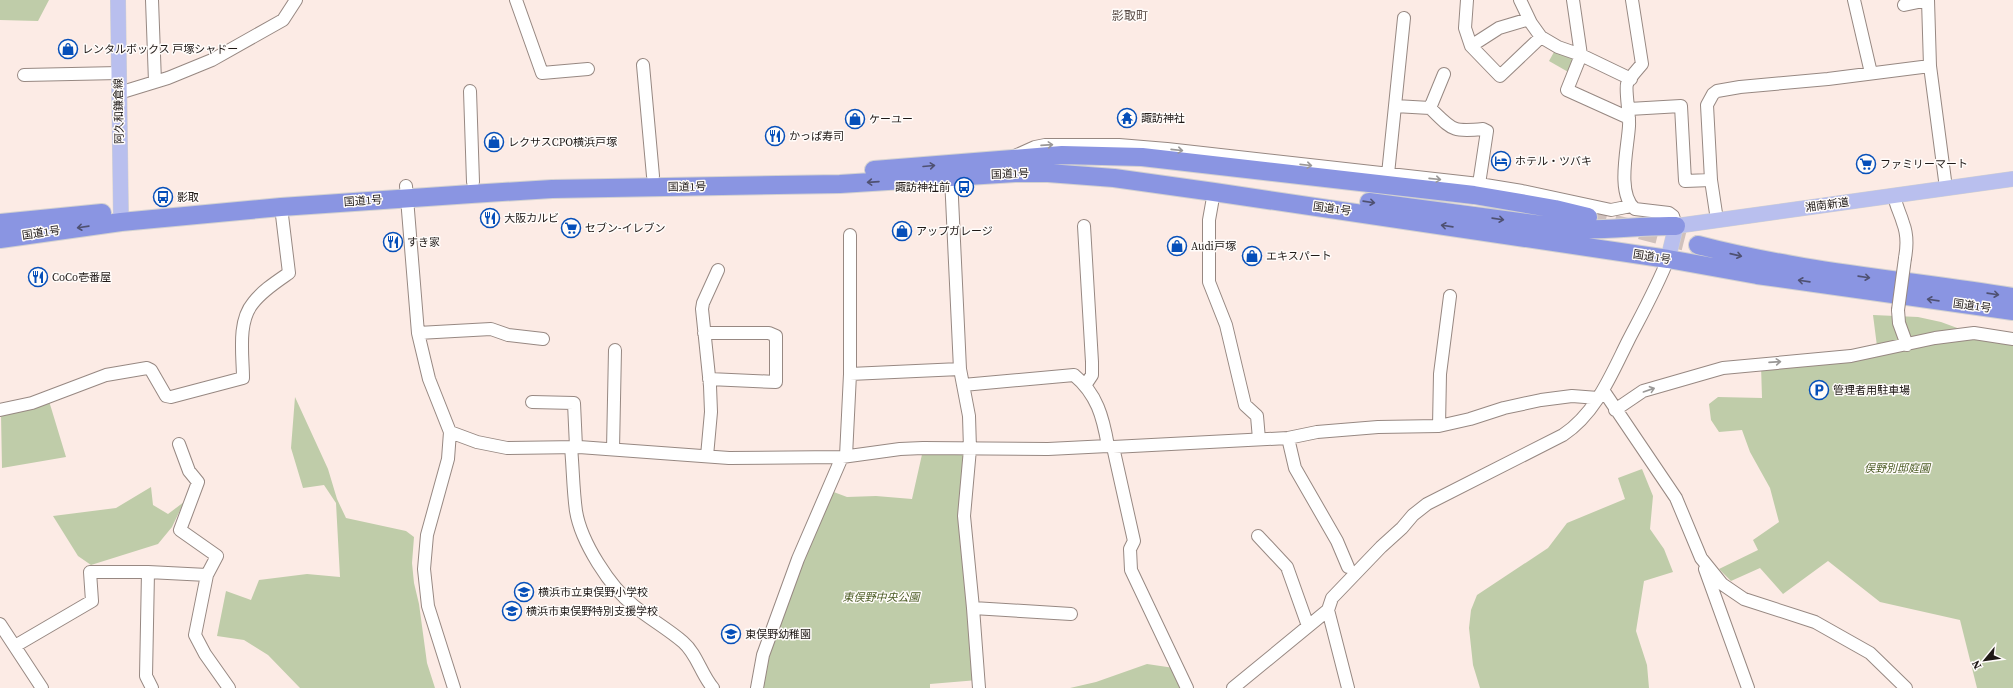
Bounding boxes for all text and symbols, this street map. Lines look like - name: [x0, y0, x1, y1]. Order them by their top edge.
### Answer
- district label: 影取町: [1112, 8, 1148, 24]
- shop icon: レンタルボックス 戸塚シャドー: [57, 38, 79, 60]
- place label: レンタルボックス 戸塚シャドー: [82, 42, 238, 57]
- street label: 阿久和鎌倉線: [111, 78, 127, 144]
- temple icon: 諏訪神社: [1116, 107, 1138, 129]
- shop icon: ケーユー: [844, 108, 866, 130]
- place label: 諏訪神社: [1141, 111, 1185, 126]
- place label: ケーユー: [869, 112, 913, 127]
- restaurant icon: かっぱ寿司: [764, 125, 786, 147]
- place label: かっぱ寿司: [789, 129, 844, 144]
- shop icon: レクサスCPO横浜戸塚: [483, 131, 505, 153]
- place label: レクサスCPO横浜戸塚: [508, 135, 617, 150]
- one-way arrow: [1040, 142, 1053, 149]
- one-way arrow: [1170, 146, 1183, 154]
- hotel icon: ホテル・ツバキ: [1490, 150, 1512, 172]
- supermarket icon: ファミリーマート: [1855, 153, 1877, 175]
- place label: ホテル・ツバキ: [1515, 154, 1592, 169]
- place label: ファミリーマート: [1880, 157, 1968, 172]
- one-way arrow: [1299, 161, 1312, 168]
- one-way arrow: [922, 162, 935, 169]
- street label: 国道1号: [990, 166, 1030, 182]
- one-way arrow: [1428, 175, 1441, 183]
- bus stop icon: 諏訪神社前: [953, 176, 975, 198]
- street label: 国道1号: [668, 179, 706, 195]
- one-way arrow: [867, 179, 880, 186]
- place label: 諏訪神社前: [895, 180, 950, 195]
- bus stop icon: 影取: [152, 186, 174, 208]
- place label: 影取: [177, 190, 199, 205]
- street label: 国道1号: [343, 192, 383, 210]
- street label: 湘南新道: [1804, 195, 1850, 215]
- one-way arrow: [1363, 198, 1376, 206]
- street label: 国道1号: [1312, 199, 1352, 219]
- restaurant icon: 大阪カルビ: [479, 207, 501, 229]
- place label: 大阪カルビ: [504, 211, 559, 226]
- one-way arrow: [1491, 215, 1504, 223]
- supermarket icon: セブン-イレブン: [560, 217, 582, 239]
- shop icon: アップガレージ: [891, 220, 913, 242]
- place label: セブン-イレブン: [585, 221, 665, 236]
- one-way arrow: [1441, 222, 1454, 230]
- street label: 国道1号: [21, 223, 61, 243]
- one-way arrow: [76, 223, 89, 231]
- place label: アップガレージ: [916, 224, 993, 239]
- restaurant icon: すき家: [382, 231, 404, 253]
- place label: すき家: [407, 235, 440, 250]
- shop icon: Audi戸塚: [1166, 235, 1188, 257]
- place label: Audi戸塚: [1191, 239, 1236, 254]
- shop icon: エキスパート: [1241, 245, 1263, 267]
- street label: 国道1号: [1632, 247, 1672, 267]
- place label: エキスパート: [1266, 249, 1332, 264]
- one-way arrow: [1729, 251, 1742, 259]
- restaurant icon: CoCo壱番屋: [27, 266, 49, 288]
- place label: CoCo壱番屋: [52, 270, 111, 285]
- one-way arrow: [1857, 273, 1870, 281]
- one-way arrow: [1798, 277, 1811, 285]
- one-way arrow: [1986, 290, 1999, 298]
- one-way arrow: [1927, 296, 1940, 304]
- street label: 国道1号: [1952, 296, 1992, 316]
- one-way arrow: [1768, 359, 1781, 366]
- parking icon: 管理者用駐車場: [1808, 379, 1830, 401]
- place label: 管理者用駐車場: [1833, 383, 1910, 398]
- one-way arrow: [1642, 386, 1655, 393]
- park label: 俣野別邸庭園: [1864, 461, 1932, 476]
- school or university icon: 横浜市立東俣野小学校: [513, 581, 535, 603]
- place label: 横浜市立東俣野小学校: [538, 585, 648, 600]
- park label: 東俣野中央公園: [843, 590, 921, 605]
- school or university icon: 横浜市東俣野特別支援学校: [501, 600, 523, 622]
- place label: 横浜市東俣野特別支援学校: [526, 604, 658, 619]
- school or university icon: 東俣野幼稚園: [720, 623, 742, 645]
- place label: 東俣野幼稚園: [745, 627, 811, 642]
- north arrow: [1965, 640, 2005, 680]
- text: N: [1968, 657, 1985, 672]

